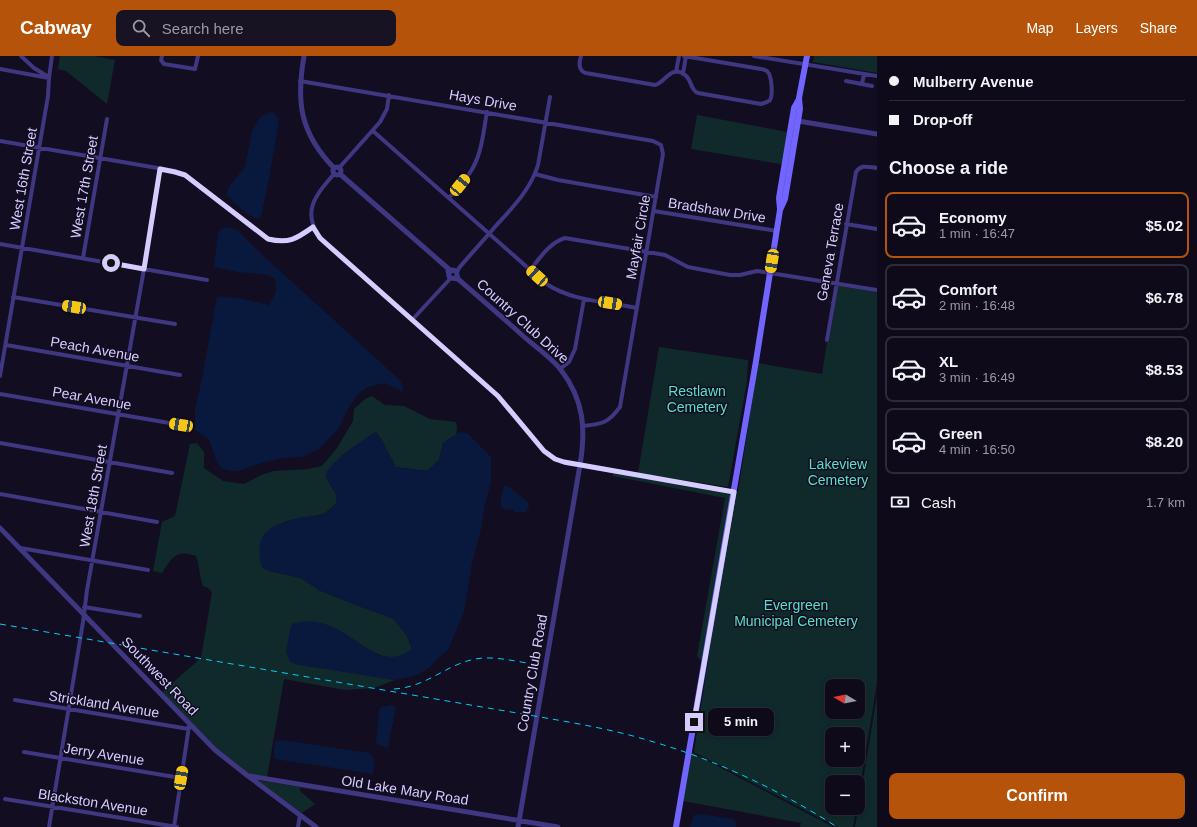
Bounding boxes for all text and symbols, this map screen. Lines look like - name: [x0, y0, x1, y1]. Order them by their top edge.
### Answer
- search box: [116, 10, 396, 46]
- text: Cabway: [20, 17, 92, 38]
- icon: search: [130, 17, 152, 39]
- text: Search here: [162, 20, 244, 37]
- text: Map: [1026, 20, 1054, 36]
- text: Layers: [1076, 20, 1118, 36]
- text: Share: [1140, 20, 1177, 36]
- text: Mulberry Avenue: [913, 73, 1034, 90]
- street label: Hays Drive: [448, 86, 518, 114]
- text: Drop-off: [913, 111, 972, 128]
- street label: West 16th Street: [6, 126, 40, 232]
- street label: West 17th Street: [67, 134, 101, 240]
- text: Choose a ride: [889, 158, 1008, 178]
- car: [448, 172, 472, 198]
- street label: Mayfair Circle: [623, 193, 653, 281]
- street label: Bradshaw Drive: [667, 194, 767, 226]
- street label: Geneva Terrace: [813, 201, 847, 302]
- icon: car: [891, 207, 927, 243]
- text: Economy: [939, 209, 1007, 226]
- text: $5.02: [1145, 217, 1183, 234]
- text: 1 min · 16:47: [939, 226, 1015, 241]
- car: [764, 248, 780, 274]
- route start: [102, 254, 120, 272]
- car: [524, 264, 550, 288]
- street label: Country Club Drive: [474, 275, 572, 367]
- icon: car: [891, 279, 927, 315]
- text: Comfort: [939, 281, 997, 298]
- text: $6.78: [1145, 289, 1183, 306]
- car: [597, 295, 623, 311]
- text: 2 min · 16:48: [939, 298, 1015, 313]
- car: [61, 299, 87, 315]
- street label: Peach Avenue: [49, 333, 141, 365]
- icon: car: [891, 351, 927, 387]
- text: XL: [939, 353, 958, 370]
- text: $8.53: [1145, 361, 1183, 378]
- text: 3 min · 16:49: [939, 370, 1015, 385]
- street label: Pear Avenue: [51, 383, 133, 413]
- park label: Restlawn Cemetery: [667, 383, 727, 415]
- car: [168, 417, 194, 433]
- icon: car: [891, 423, 927, 459]
- text: Green: [939, 425, 982, 442]
- text: $8.20: [1145, 433, 1183, 450]
- text: 4 min · 16:50: [939, 442, 1015, 457]
- street label: West 18th Street: [76, 443, 110, 549]
- park label: Lakeview Cemetery: [808, 456, 868, 488]
- icon: cash: [889, 491, 911, 513]
- text: Cash: [921, 494, 956, 511]
- text: 1.7 km: [1146, 495, 1185, 510]
- park label: Evergreen Municipal Cemetery: [734, 597, 858, 629]
- street label: Country Club Road: [514, 613, 550, 733]
- street label: Southwest Road: [119, 633, 201, 719]
- north arrow: [825, 679, 865, 719]
- map controls: [825, 679, 865, 815]
- street label: Strickland Avenue: [48, 687, 161, 721]
- callout: 5 min: [708, 708, 774, 736]
- route end: [685, 713, 703, 731]
- text: 5 min: [724, 714, 758, 729]
- button: +: [825, 727, 865, 767]
- street label: Jerry Avenue: [63, 740, 146, 768]
- car: [173, 765, 189, 791]
- street label: Old Lake Mary Road: [340, 772, 470, 808]
- button: Confirm: [889, 773, 1185, 819]
- button: −: [825, 775, 865, 815]
- street label: Blackston Avenue: [37, 785, 149, 819]

